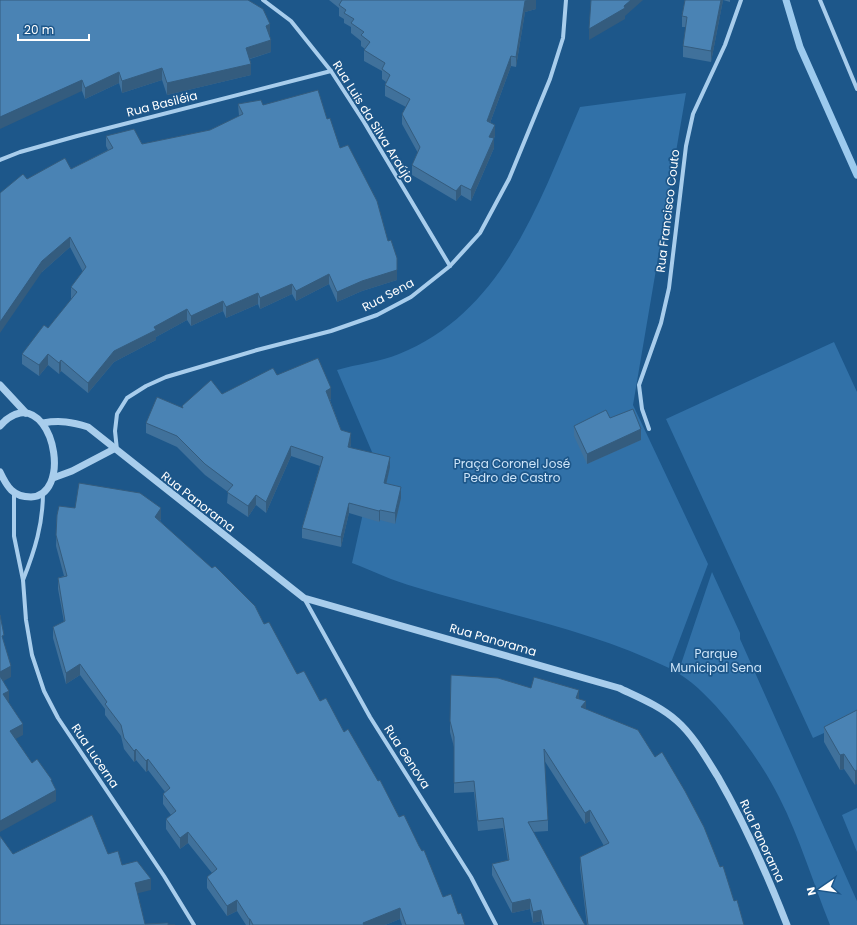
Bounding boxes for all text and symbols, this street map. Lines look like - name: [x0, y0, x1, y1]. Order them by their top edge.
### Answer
- scale bar: [18, 16, 89, 42]
- text: 20 m: [24, 21, 54, 38]
- street label: Rua Luis da Silva Araújo: [329, 57, 418, 186]
- street label: Rua Basiléia: [125, 87, 199, 121]
- street label: Rua Francisco Couto: [652, 148, 684, 273]
- street label: Rua Sena: [359, 274, 417, 315]
- park label: Praça Coronel José Pedro de Castro: [454, 455, 570, 486]
- street label: Rua Panorama: [158, 467, 239, 536]
- street label: Rua Panorama: [448, 619, 539, 660]
- park label: Parque Municipal Sena: [670, 645, 762, 676]
- street label: Rua Lucerna: [68, 720, 123, 791]
- street label: Rua Genova: [380, 721, 435, 792]
- street label: Rua Panorama: [736, 797, 789, 885]
- north arrow: [801, 869, 841, 909]
- text: N: [803, 885, 820, 897]

